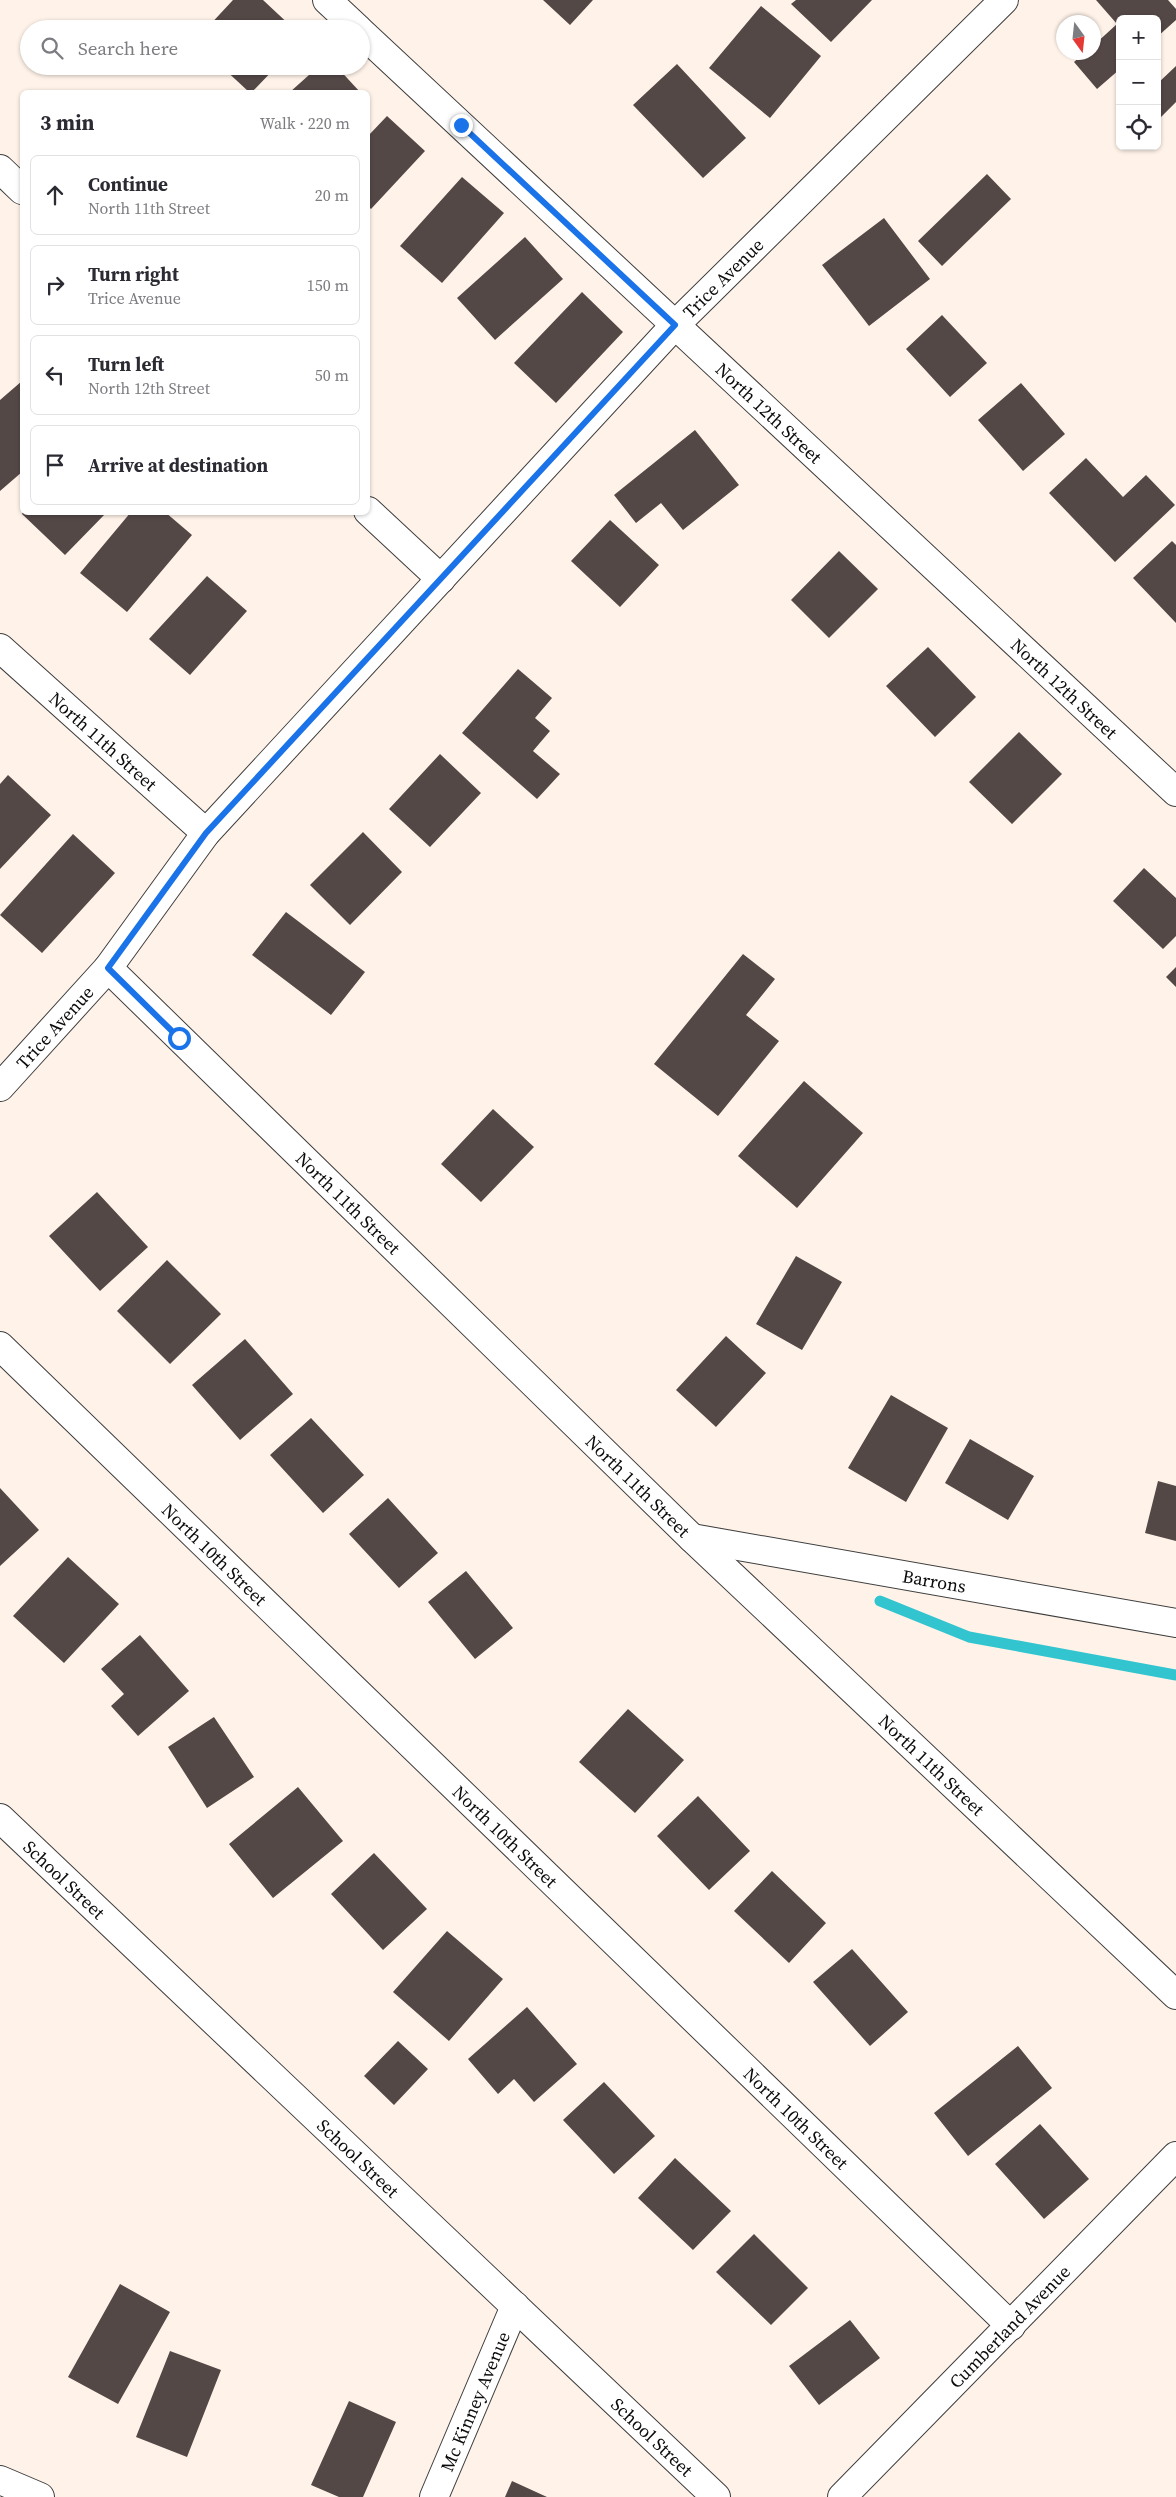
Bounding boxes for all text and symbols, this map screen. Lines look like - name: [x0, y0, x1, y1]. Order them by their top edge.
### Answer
- north arrow: [1056, 15, 1101, 60]
- map controls: [1116, 15, 1161, 150]
- button: +: [1116, 15, 1161, 60]
- search box: [20, 20, 370, 75]
- icon: search: [38, 34, 66, 62]
- text: Search here: [78, 35, 178, 61]
- button: −: [1116, 60, 1161, 105]
- button: locate: [1116, 105, 1161, 150]
- text: 3 min: [40, 108, 95, 137]
- text: Walk · 220 m: [260, 112, 350, 134]
- route end: [450, 114, 473, 137]
- text: Continue: [88, 171, 168, 197]
- icon: ahead: [41, 181, 69, 209]
- text: 20 m: [315, 184, 349, 206]
- text: North 11th Street: [88, 197, 210, 219]
- street label: Trice Avenue: [677, 232, 769, 324]
- text: Turn right: [88, 261, 179, 287]
- icon: right: [41, 271, 69, 299]
- text: 150 m: [307, 274, 349, 296]
- text: Trice Avenue: [88, 287, 181, 309]
- text: Turn left: [88, 351, 164, 377]
- street label: North 12th Street: [710, 357, 828, 469]
- icon: left: [41, 361, 69, 389]
- text: 50 m: [315, 364, 349, 386]
- text: North 12th Street: [88, 377, 210, 399]
- icon: arrive: [41, 451, 69, 479]
- text: Arrive at destination: [88, 452, 268, 478]
- street label: North 12th Street: [1006, 632, 1123, 744]
- street label: North 11th Street: [44, 686, 163, 796]
- street label: Trice Avenue: [10, 980, 99, 1074]
- route start: [168, 1027, 191, 1050]
- street label: North 11th Street: [291, 1146, 406, 1260]
- street label: North 11th Street: [580, 1429, 696, 1543]
- street label: North 10th Street: [157, 1497, 273, 1611]
- street label: Barrons: [901, 1563, 968, 1598]
- street label: North 11th Street: [873, 1708, 990, 1821]
- street label: North 10th Street: [448, 1779, 564, 1893]
- street label: School Street: [18, 1834, 111, 1924]
- street label: North 10th Street: [738, 2061, 854, 2175]
- street label: School Street: [312, 2113, 405, 2203]
- street label: Cumberland Avenue: [943, 2259, 1075, 2393]
- street label: Mc Kinney Avenue: [434, 2327, 515, 2475]
- street label: School Street: [606, 2392, 699, 2482]

